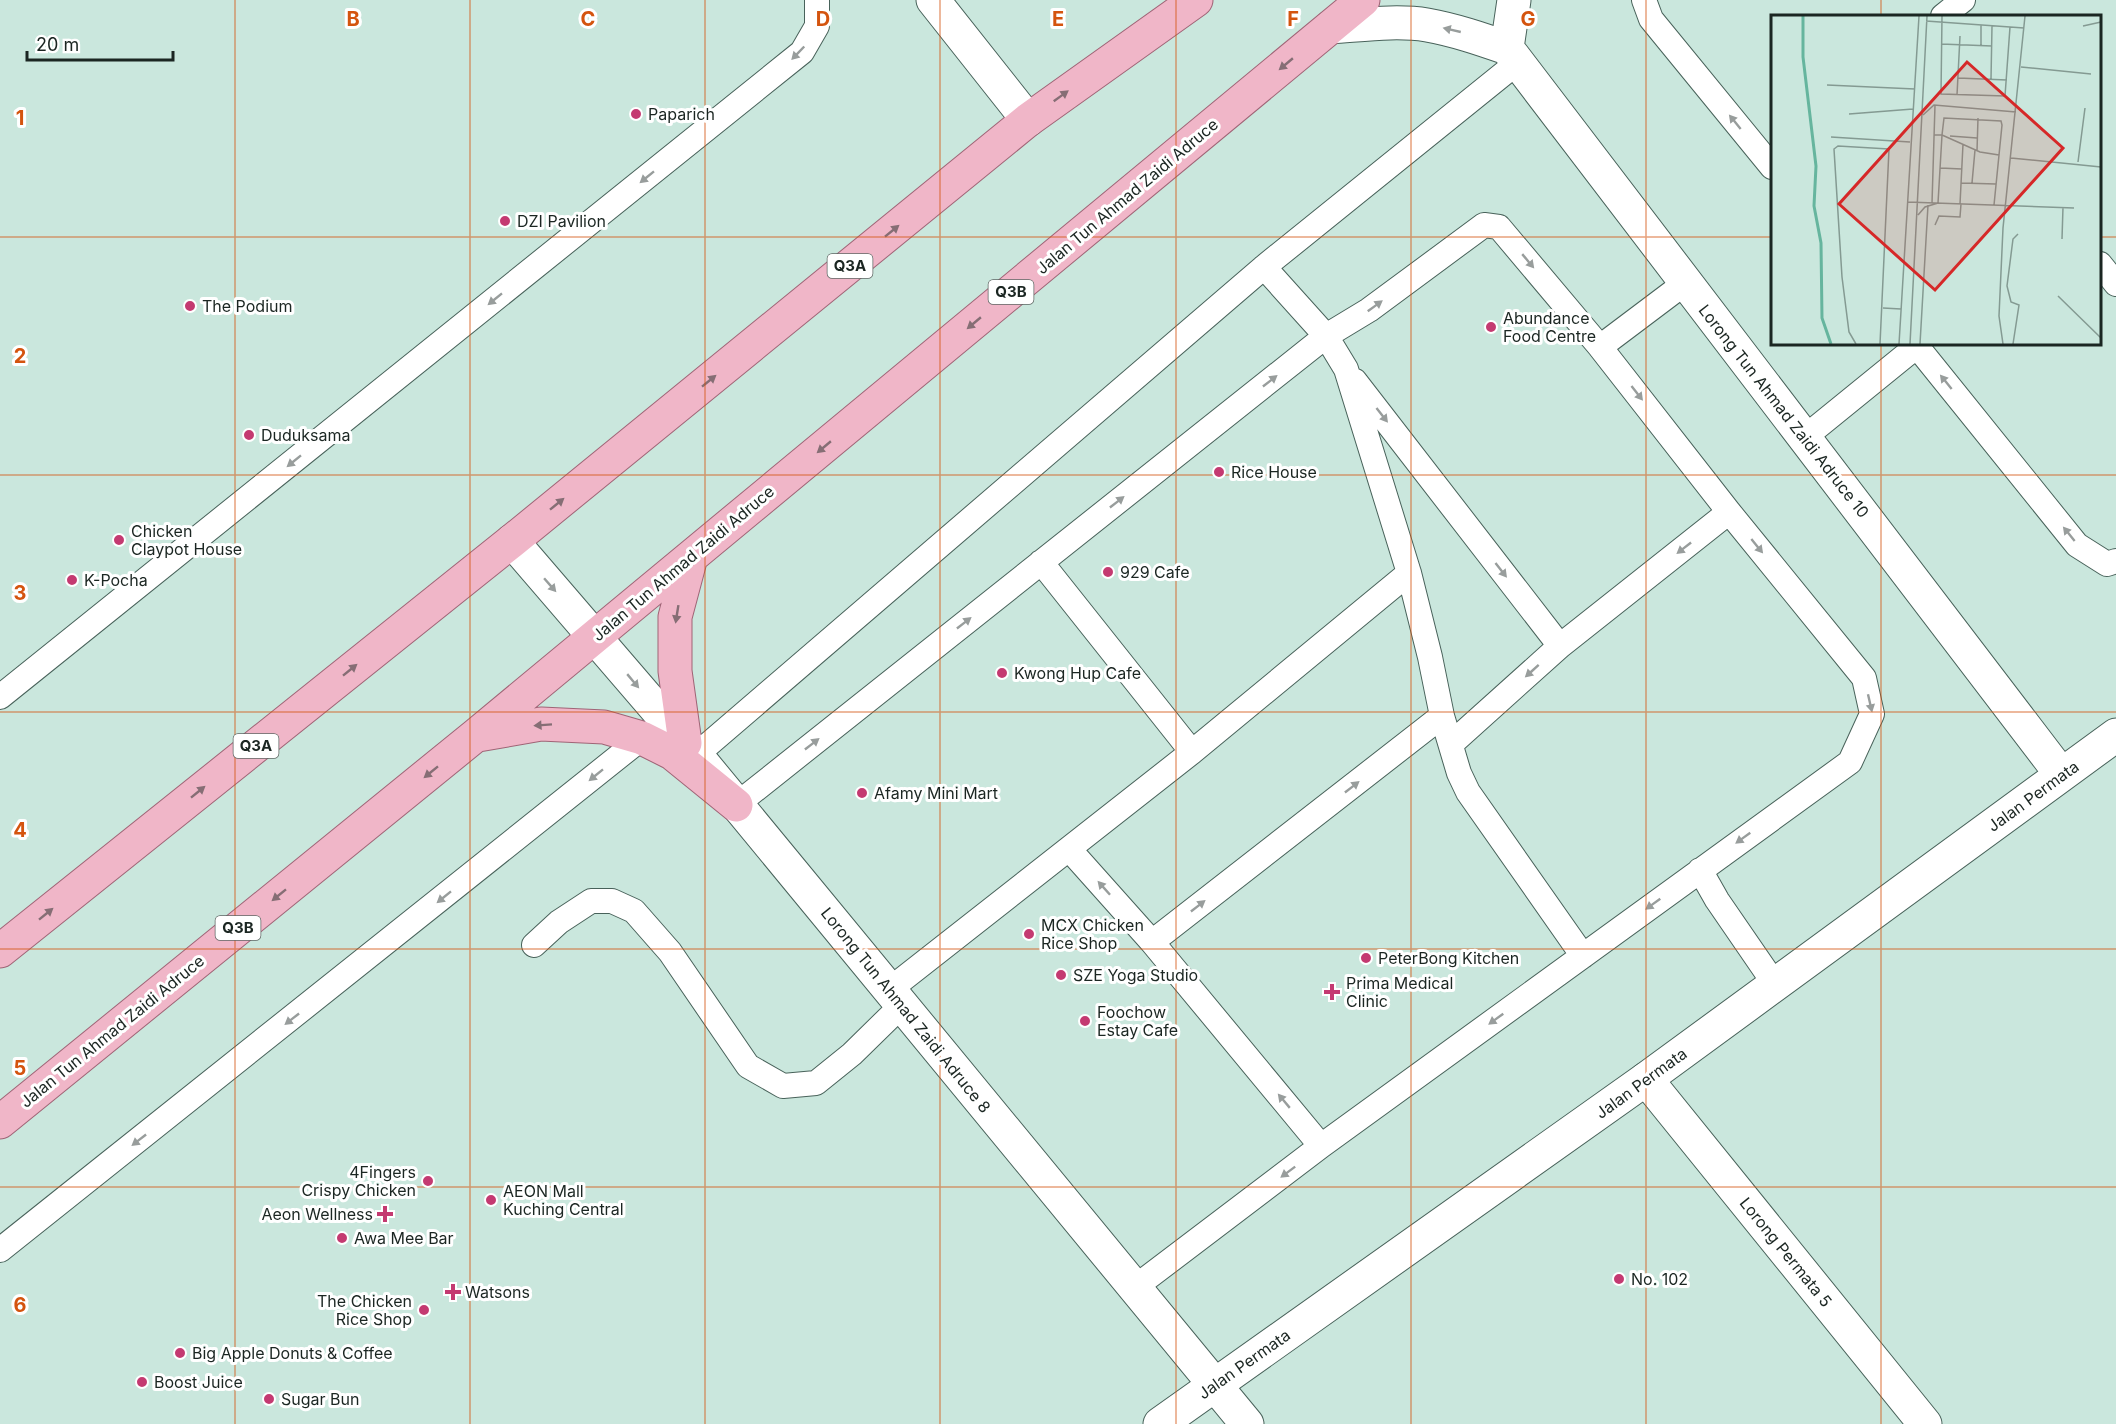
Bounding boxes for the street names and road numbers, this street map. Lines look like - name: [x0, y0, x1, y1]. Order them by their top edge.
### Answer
- street label: Jalan Tun Ahmad Zaidi Adruce: [1032, 114, 1222, 278]
- road number: Q3A: [828, 254, 872, 278]
- road number: Q3B: [988, 280, 1034, 304]
- street label: Lorong Tun Ahmad Zaidi Adruce 10: [1695, 300, 1873, 522]
- street label: Jalan Tun Ahmad Zaidi Adruce: [588, 481, 778, 645]
- road number: Q3A: [234, 734, 278, 758]
- street label: Jalan Permata: [1983, 756, 2083, 836]
- street label: Lorong Tun Ahmad Zaidi Adruce 8: [817, 903, 995, 1117]
- road number: Q3B: [216, 916, 260, 940]
- street label: Jalan Tun Ahmad Zaidi Adruce: [16, 950, 208, 1112]
- street label: Jalan Permata: [1591, 1043, 1691, 1123]
- street label: Lorong Permata 5: [1736, 1193, 1836, 1311]
- street label: Jalan Permata: [1194, 1325, 1294, 1403]

